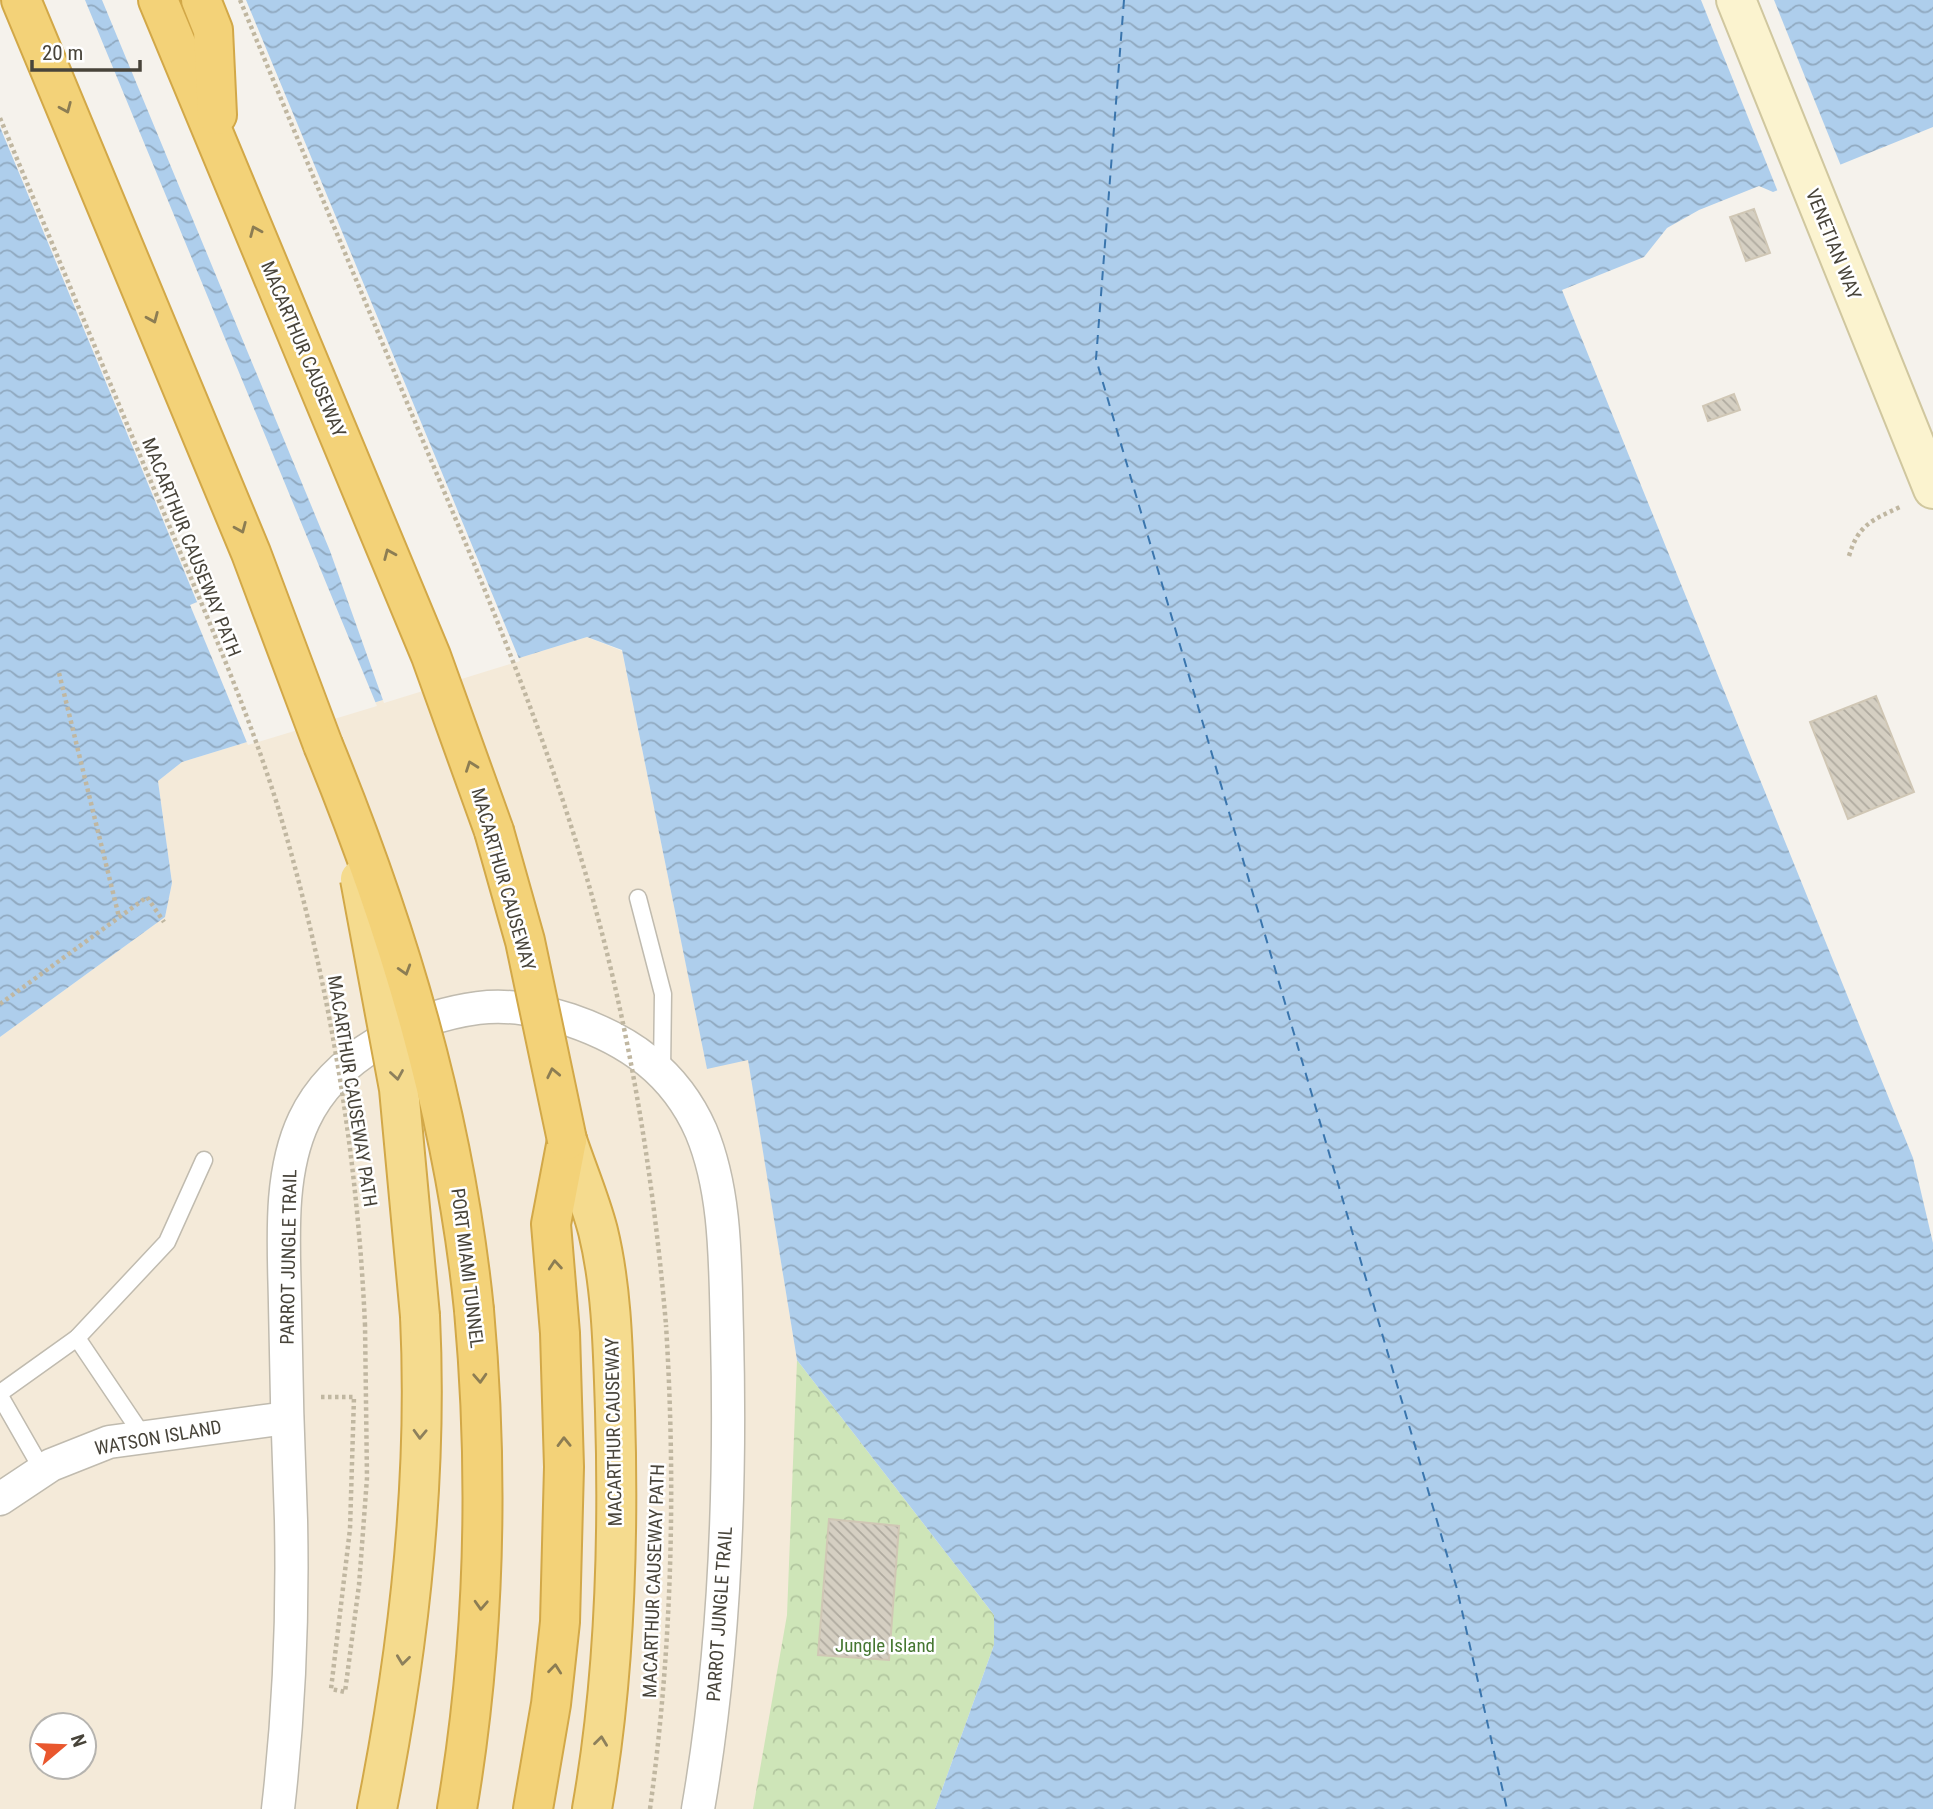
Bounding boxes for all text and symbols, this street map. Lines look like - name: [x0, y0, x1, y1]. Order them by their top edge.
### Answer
- scale bar: [32, 28, 140, 72]
- text: 20 m: [42, 41, 83, 65]
- one-way arrow: [58, 101, 72, 114]
- street label: VENETIAN WAY: [1801, 185, 1866, 303]
- one-way arrow: [249, 226, 263, 238]
- street label: MACARTHUR CAUSEWAY: [256, 258, 351, 441]
- one-way arrow: [145, 312, 159, 324]
- street label: MACARTHUR CAUSEWAY PATH: [137, 434, 246, 660]
- one-way arrow: [232, 522, 246, 534]
- one-way arrow: [384, 549, 398, 561]
- one-way arrow: [465, 761, 479, 773]
- street label: MACARTHUR CAUSEWAY: [466, 785, 541, 973]
- one-way arrow: [397, 964, 412, 976]
- street label: MACARTHUR CAUSEWAY PATH: [323, 974, 382, 1208]
- one-way arrow: [547, 1067, 561, 1079]
- one-way arrow: [389, 1069, 404, 1081]
- street label: PARROT JUNGLE TRAIL: [275, 1169, 302, 1345]
- street label: PORT MIAMI TUNNEL: [446, 1187, 489, 1349]
- one-way arrow: [548, 1259, 563, 1270]
- street label: MACARTHUR CAUSEWAY: [600, 1337, 627, 1527]
- one-way arrow: [473, 1372, 488, 1383]
- street label: WATSON ISLAND: [93, 1415, 223, 1460]
- one-way arrow: [412, 1429, 428, 1439]
- one-way arrow: [556, 1436, 572, 1447]
- street label: MACARTHUR CAUSEWAY PATH: [638, 1464, 669, 1698]
- street label: PARROT JUNGLE TRAIL: [702, 1526, 737, 1702]
- one-way arrow: [473, 1600, 488, 1611]
- park label: Jungle Island: [835, 1634, 935, 1657]
- one-way arrow: [395, 1654, 410, 1666]
- one-way arrow: [547, 1663, 562, 1674]
- north arrow: [28, 1711, 98, 1781]
- text: N: [66, 1731, 91, 1750]
- one-way arrow: [593, 1736, 608, 1747]

